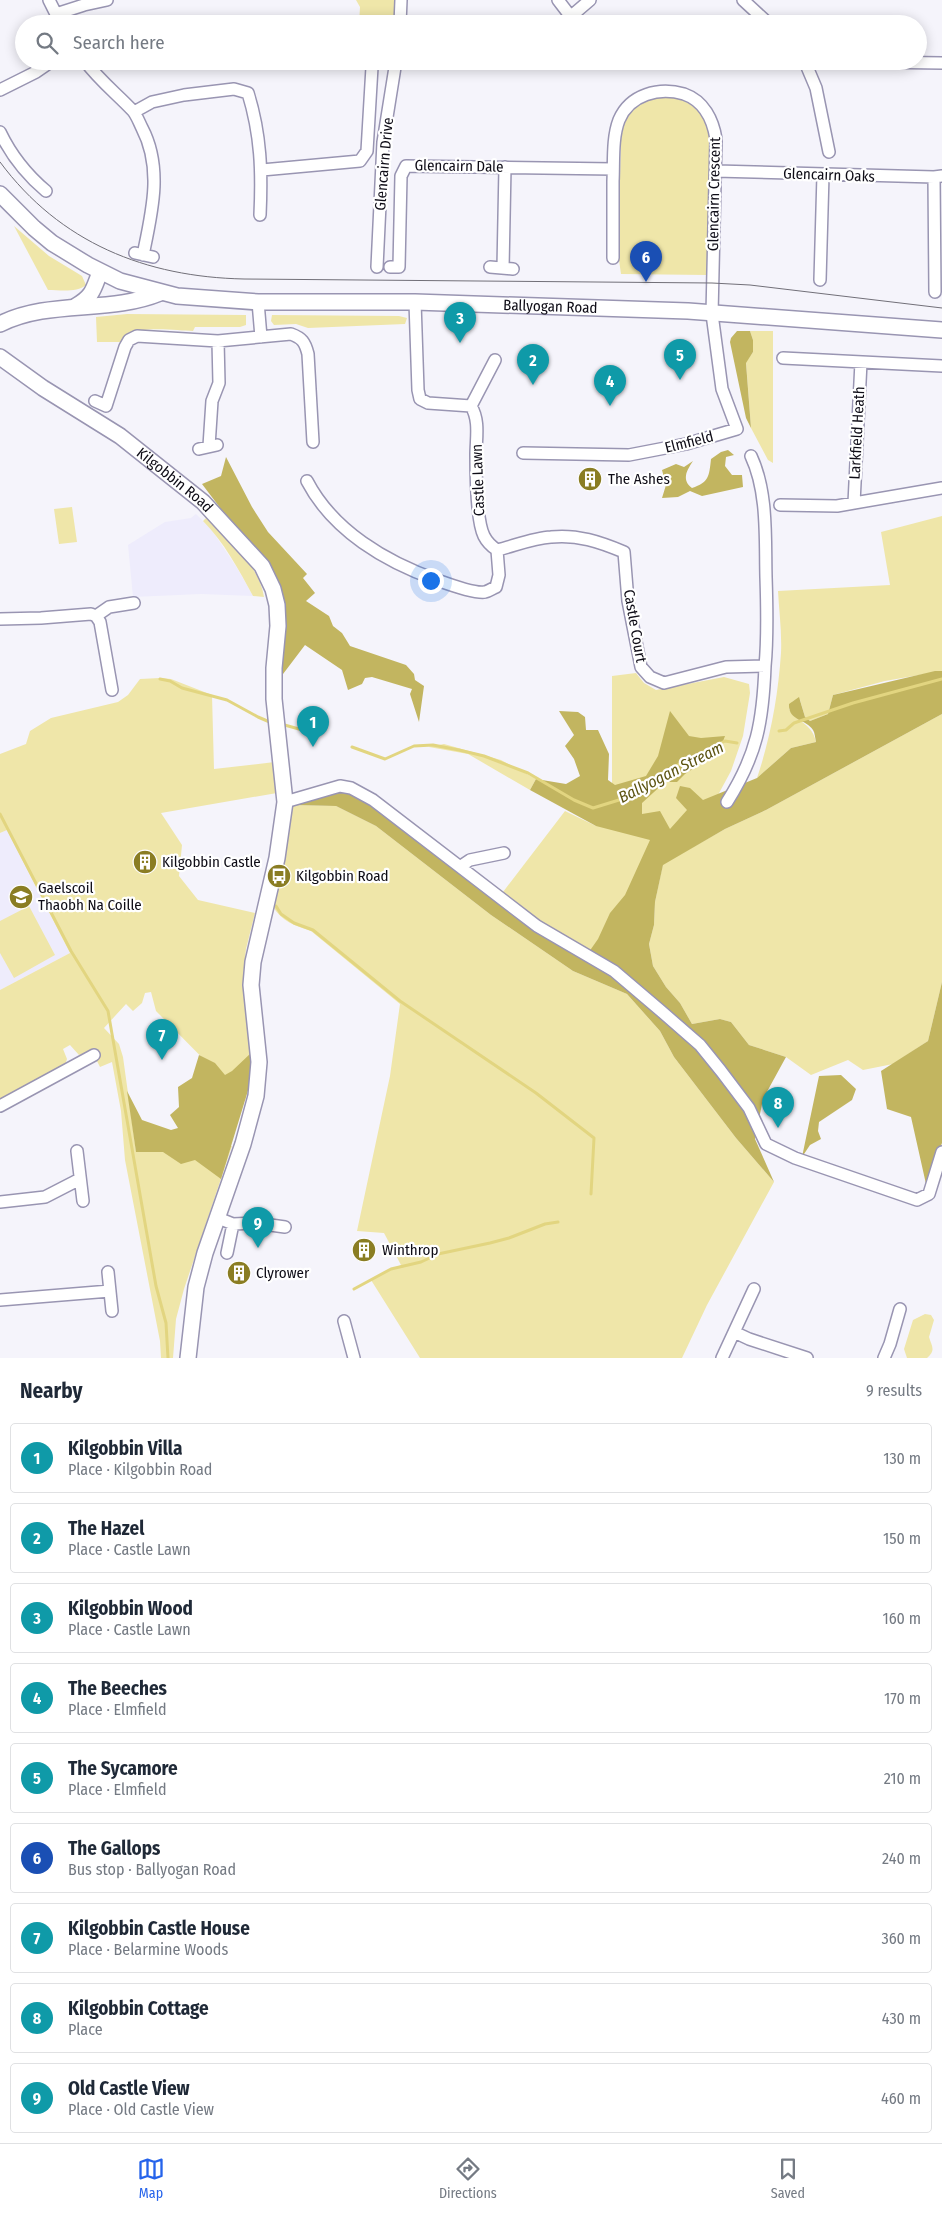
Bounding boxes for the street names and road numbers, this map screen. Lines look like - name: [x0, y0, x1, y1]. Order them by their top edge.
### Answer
- street label: Glencairn Drive: [371, 117, 397, 211]
- street label: Glencairn Crescent: [704, 137, 724, 251]
- street label: Glencairn Dale: [414, 156, 504, 176]
- street label: Glencairn Oaks: [783, 164, 875, 186]
- street label: Ballyogan Road: [503, 296, 598, 317]
- street label: Larkfield Heath: [846, 386, 868, 480]
- street label: Elmfield: [663, 427, 715, 457]
- street label: Kilgobbin Road: [133, 444, 217, 516]
- street label: Castle Lawn: [468, 444, 488, 516]
- street label: Castle Court: [620, 588, 650, 664]

